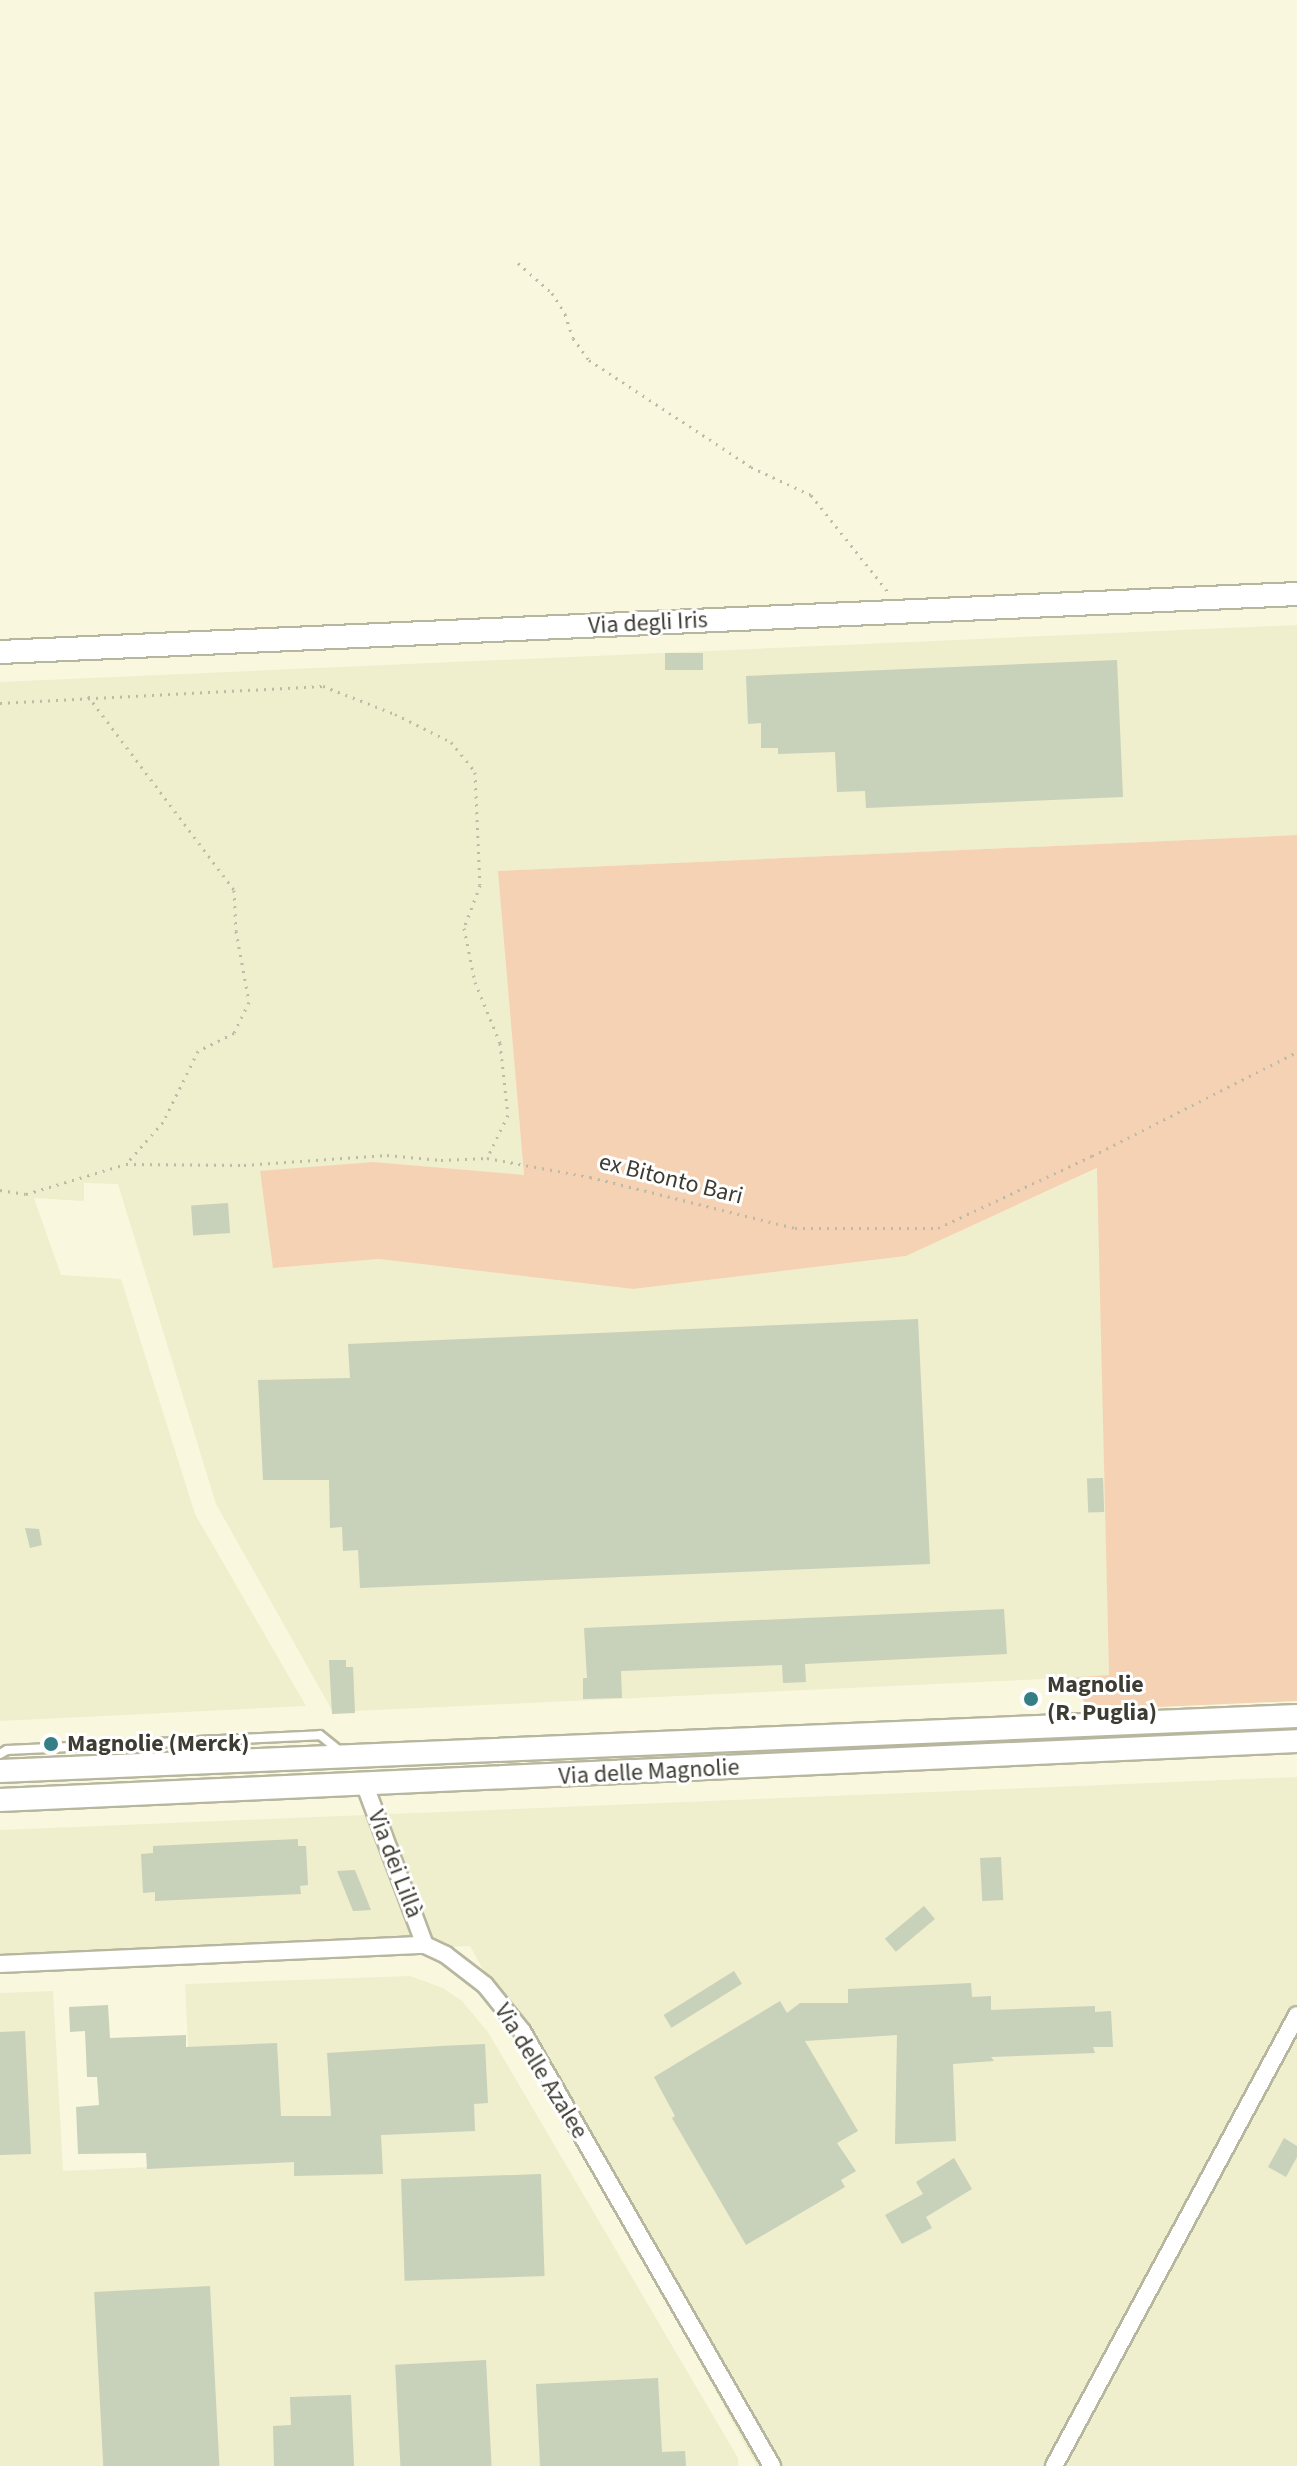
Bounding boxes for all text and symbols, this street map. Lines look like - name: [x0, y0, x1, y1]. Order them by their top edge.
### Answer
- street label: Via degli Iris: [587, 605, 709, 641]
- street label: ex Bitonto Bari: [596, 1147, 746, 1211]
- place label: Magnolie (R. Puglia): [1047, 1671, 1157, 1727]
- marker: Magnolie (R. Puglia): [1022, 1690, 1040, 1708]
- place label: Magnolie (Merck): [67, 1730, 249, 1758]
- marker: Magnolie (Merck): [42, 1735, 60, 1753]
- street label: Via delle Magnolie: [558, 1753, 740, 1791]
- street label: Via dei Lillà: [361, 1806, 429, 1922]
- street label: Via delle Azalee: [488, 1998, 594, 2144]

